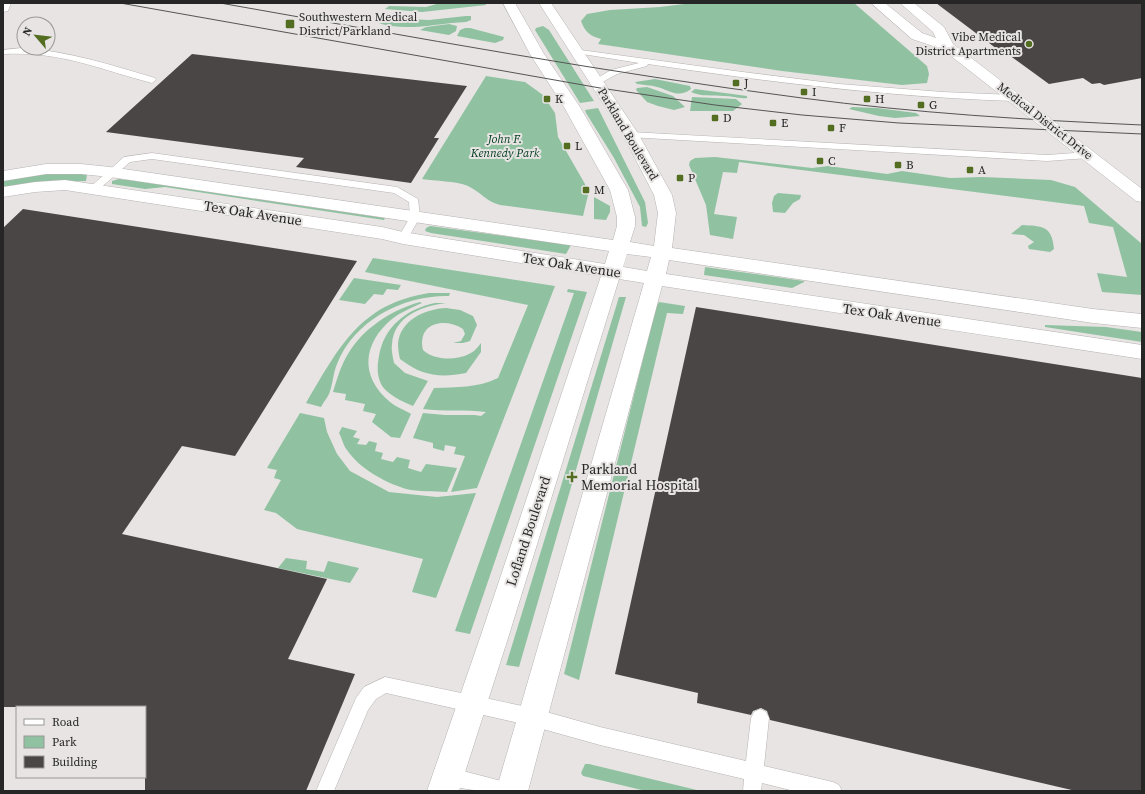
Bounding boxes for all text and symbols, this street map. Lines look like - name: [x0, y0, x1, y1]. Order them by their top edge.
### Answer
- place label: Southwestern Medical District/Parkland: [299, 9, 418, 39]
- north arrow: [16, 16, 56, 56]
- marker: Southwestern Medical District/Parkland: [284, 18, 296, 30]
- text: N: [19, 24, 36, 39]
- place label: Vibe Medical District Apartments: [915, 29, 1021, 59]
- marker: Vibe Medical District Apartments: [1024, 39, 1034, 49]
- place label: J: [743, 75, 749, 91]
- marker: J: [731, 78, 741, 88]
- street label: Medical District Drive: [994, 79, 1096, 163]
- place label: I: [812, 84, 816, 100]
- street label: Parkland Boulevard: [594, 85, 662, 183]
- marker: I: [799, 87, 809, 97]
- place label: K: [555, 91, 563, 107]
- place label: H: [875, 91, 884, 107]
- marker: K: [542, 94, 552, 104]
- marker: H: [862, 94, 872, 104]
- place label: G: [929, 97, 937, 113]
- marker: G: [916, 100, 926, 110]
- place label: D: [723, 110, 732, 126]
- marker: D: [710, 113, 720, 123]
- place label: E: [781, 115, 788, 131]
- marker: E: [768, 118, 778, 128]
- place label: F: [839, 120, 846, 136]
- marker: F: [826, 123, 836, 133]
- park label: John F. Kennedy Park: [470, 131, 540, 161]
- place label: L: [575, 138, 582, 154]
- marker: L: [562, 141, 572, 151]
- place label: C: [828, 153, 836, 169]
- marker: C: [815, 156, 825, 166]
- place label: B: [906, 157, 914, 173]
- marker: B: [893, 160, 903, 170]
- place label: A: [978, 162, 986, 178]
- marker: A: [965, 165, 975, 175]
- place label: P: [688, 170, 695, 186]
- marker: P: [675, 173, 685, 183]
- place label: M: [594, 182, 605, 198]
- marker: M: [581, 185, 591, 195]
- street label: Tex Oak Avenue: [202, 195, 304, 231]
- street label: Tex Oak Avenue: [521, 247, 623, 283]
- street label: Tex Oak Avenue: [842, 298, 942, 332]
- place label: Parkland Memorial Hospital: [581, 459, 698, 495]
- marker: Parkland Memorial Hospital: [566, 471, 578, 483]
- street label: Lofland Boulevard: [501, 473, 555, 589]
- legend: [16, 706, 146, 778]
- text: Road: [52, 714, 79, 730]
- text: Park: [52, 734, 77, 750]
- text: Building: [52, 754, 97, 770]

